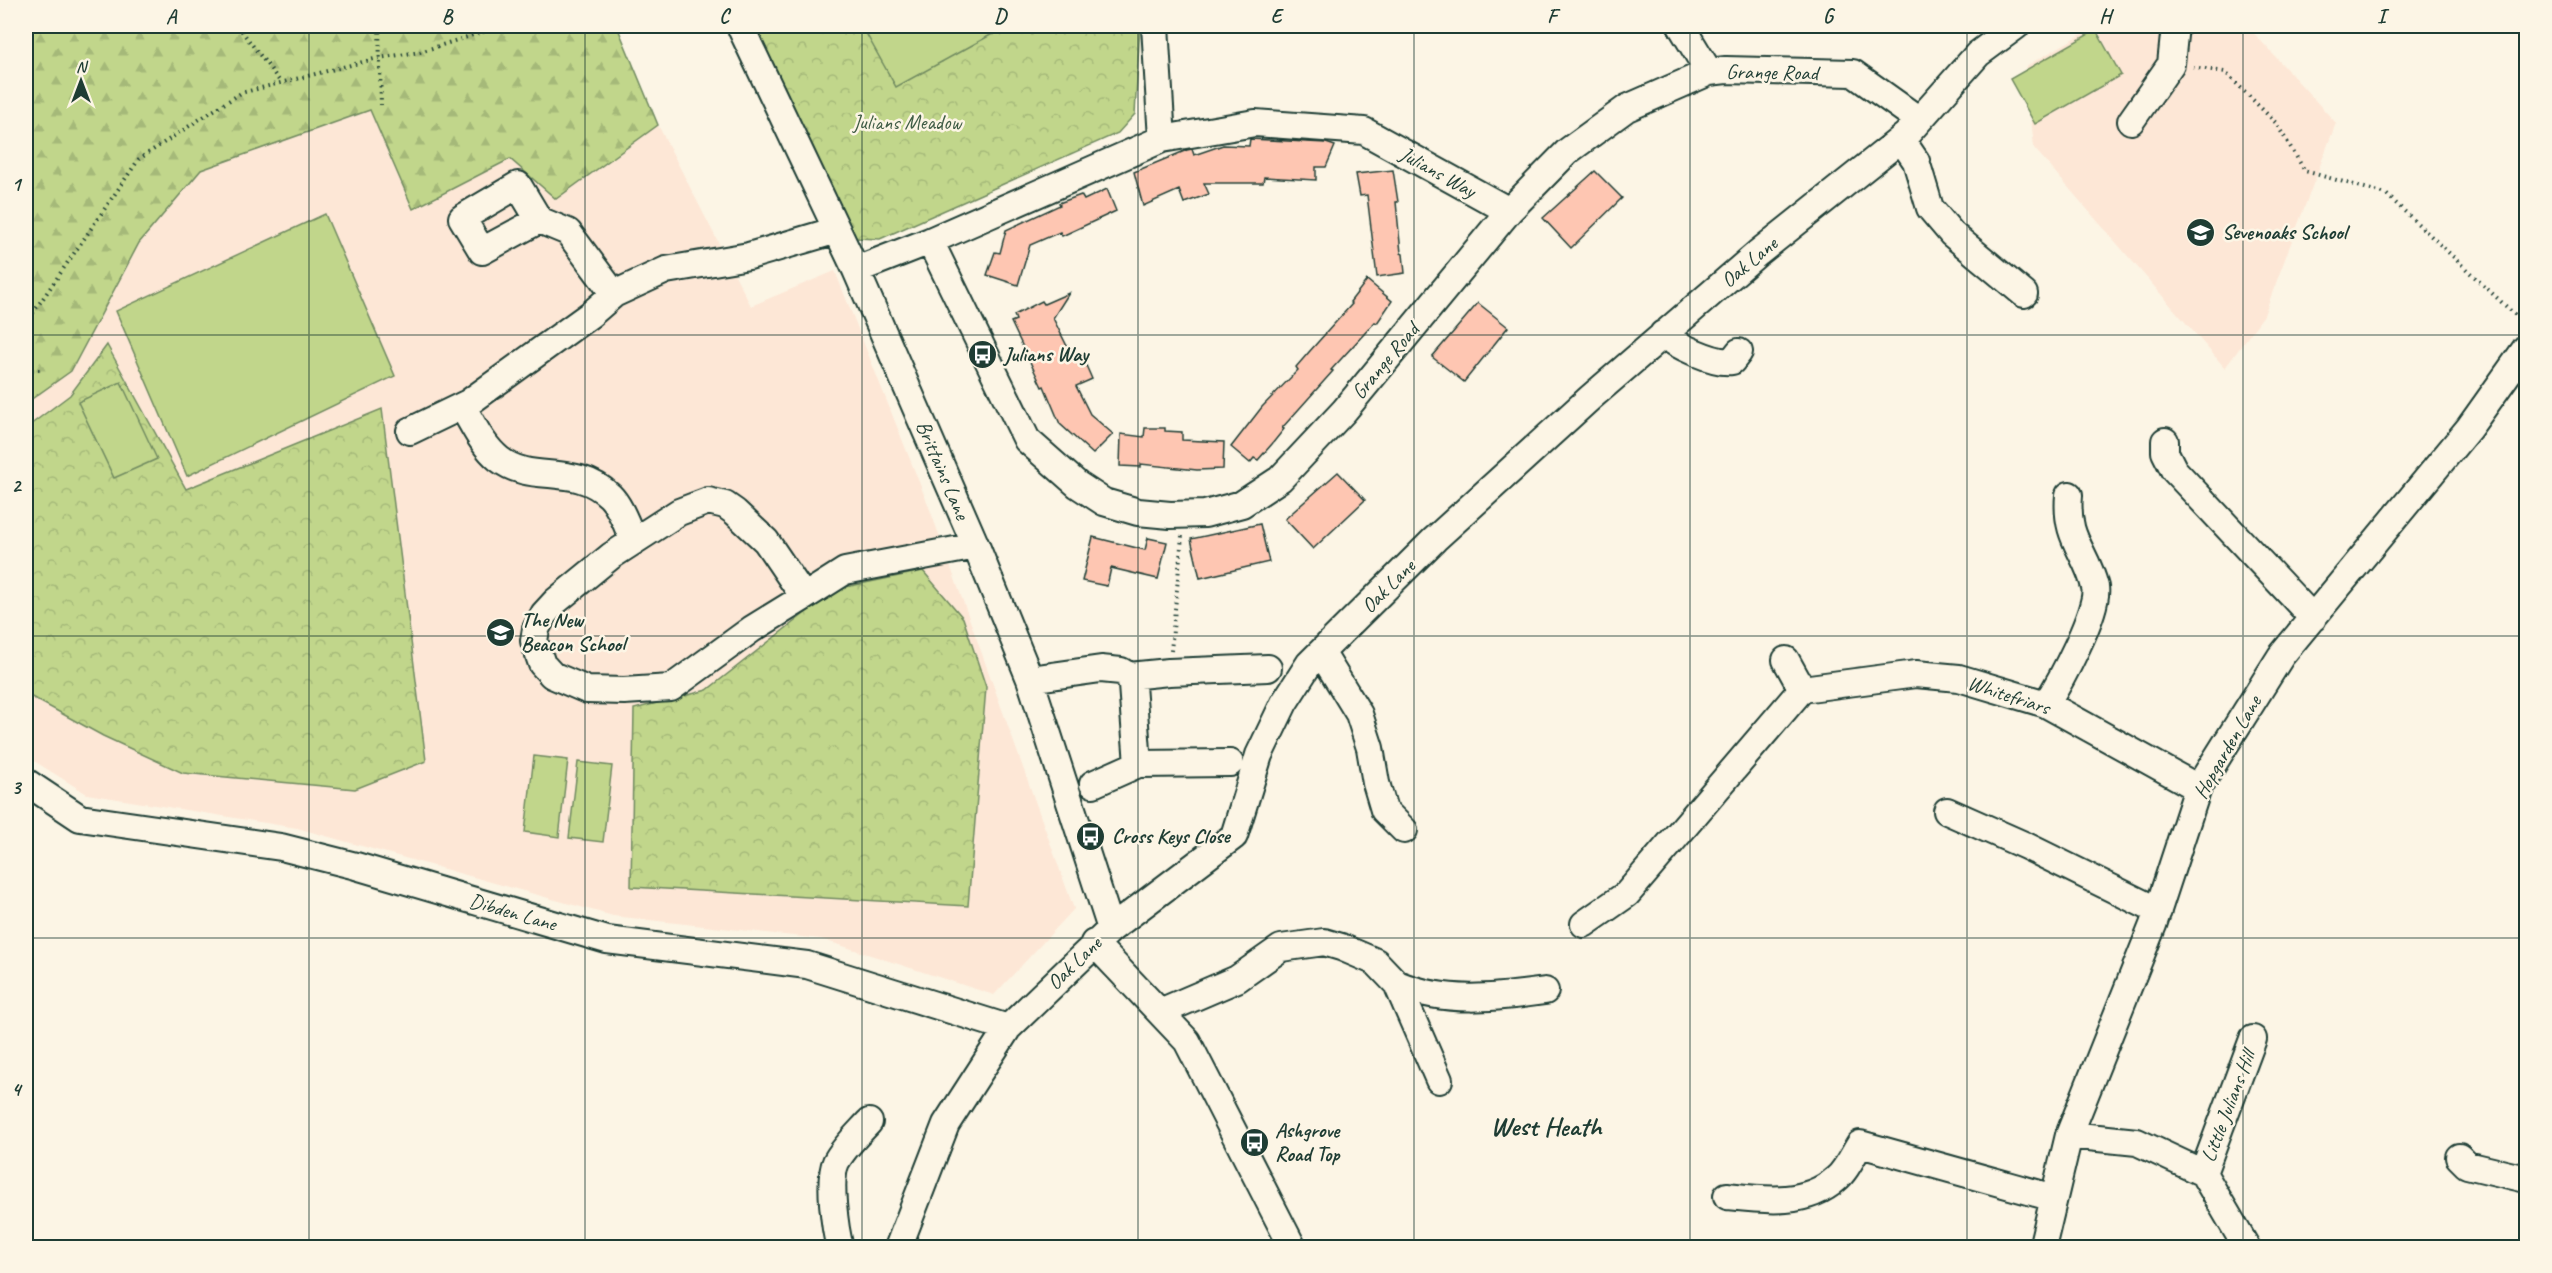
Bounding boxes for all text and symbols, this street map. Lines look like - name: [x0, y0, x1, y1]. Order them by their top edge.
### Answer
- text: A: [166, 4, 178, 29]
- text: B: [442, 4, 454, 29]
- text: C: [719, 4, 731, 29]
- text: D: [994, 4, 1008, 29]
- text: E: [1271, 4, 1285, 29]
- text: F: [1547, 4, 1561, 29]
- text: G: [1823, 4, 1836, 29]
- text: H: [2099, 4, 2114, 29]
- text: I: [2377, 4, 2390, 29]
- north arrow: [51, 51, 111, 111]
- text: N: [76, 57, 89, 77]
- street label: Grange Road: [1726, 58, 1822, 86]
- park label: Julians Meadow: [852, 109, 963, 135]
- street label: Julians Way: [1395, 140, 1482, 204]
- text: 1: [12, 172, 23, 197]
- school or university icon: Sevenoaks School: [2185, 216, 2217, 248]
- place label: Sevenoaks School: [2222, 219, 2351, 245]
- street label: Oak Lane: [1715, 230, 1784, 293]
- street label: Grange Road: [1346, 315, 1427, 404]
- bus stop icon: Julians Way: [967, 338, 999, 370]
- place label: Julians Way: [1002, 341, 1090, 367]
- street label: Brittains Lane: [911, 417, 976, 524]
- text: 2: [12, 473, 23, 498]
- street label: Oak Lane: [1355, 553, 1421, 619]
- place label: The New Beacon School: [521, 607, 629, 657]
- school or university icon: The New Beacon School: [484, 616, 516, 648]
- street label: Whitefriars: [1965, 670, 2055, 721]
- street label: Hopgarden Lane: [2187, 690, 2267, 803]
- text: 3: [12, 775, 23, 800]
- bus stop icon: Cross Keys Close: [1075, 820, 1107, 852]
- place label: Cross Keys Close: [1112, 823, 1232, 849]
- street label: Dibden Lane: [467, 887, 561, 937]
- street label: Oak Lane: [1041, 930, 1108, 995]
- street label: Little Julians Hill: [2195, 1043, 2262, 1165]
- text: 4: [12, 1077, 24, 1102]
- district label: West Heath: [1490, 1109, 1603, 1143]
- place label: Ashgrove Road Top: [1275, 1117, 1341, 1167]
- bus stop icon: Ashgrove Road Top: [1238, 1126, 1270, 1158]

